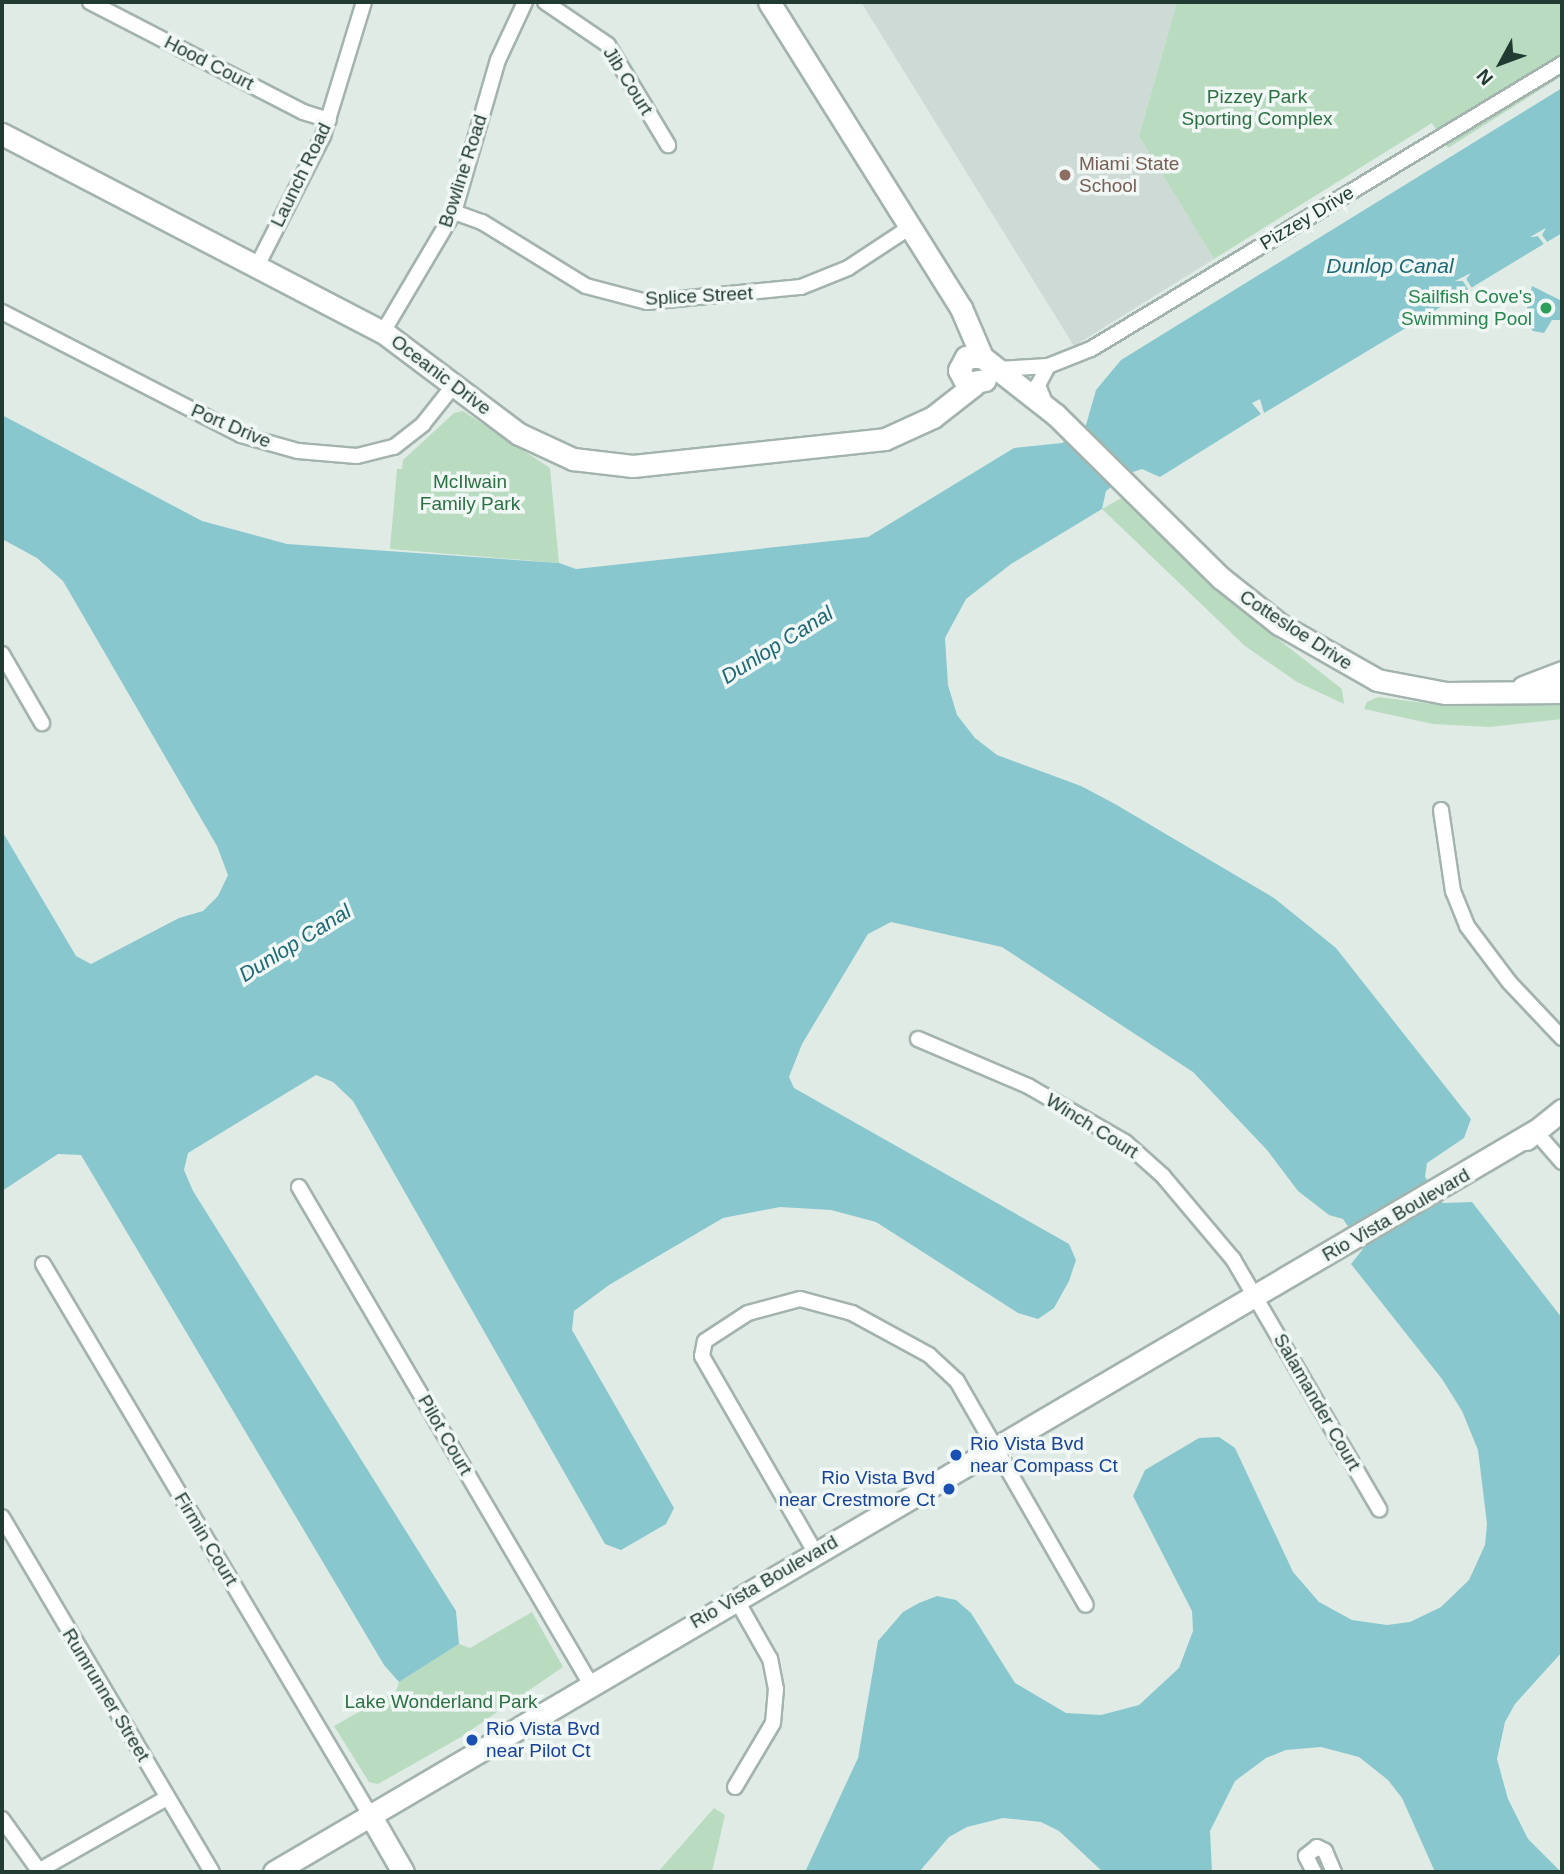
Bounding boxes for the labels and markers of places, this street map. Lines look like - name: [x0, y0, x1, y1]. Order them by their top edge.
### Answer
- place label: Miami State School: [1079, 153, 1179, 197]
- marker: Miami State School: [1057, 167, 1073, 183]
- place label: Sailfish Cove's Swimming Pool: [1401, 286, 1532, 330]
- marker: Sailfish Cove's Swimming Pool: [1538, 300, 1554, 316]
- place label: Rio Vista Bvd near Compass Ct: [970, 1433, 1118, 1477]
- marker: Rio Vista Bvd near Compass Ct: [948, 1447, 964, 1463]
- place label: Rio Vista Bvd near Crestmore Ct: [779, 1467, 935, 1511]
- marker: Rio Vista Bvd near Crestmore Ct: [941, 1481, 957, 1497]
- place label: Rio Vista Bvd near Pilot Ct: [486, 1718, 600, 1762]
- marker: Rio Vista Bvd near Pilot Ct: [464, 1732, 480, 1748]

